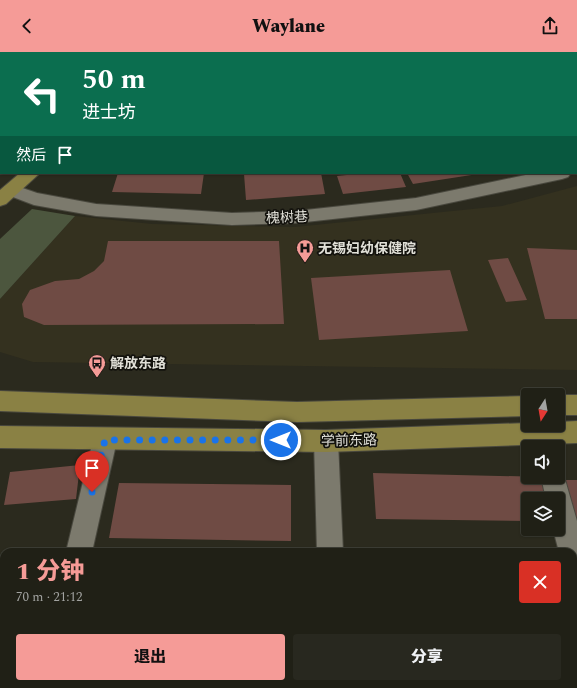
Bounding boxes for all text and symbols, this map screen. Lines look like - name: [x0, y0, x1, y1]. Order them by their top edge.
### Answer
- text: Waylane: [252, 13, 325, 40]
- icon: back: [16, 15, 38, 37]
- icon: share: [539, 15, 561, 37]
- text: 50 m: [82, 58, 146, 101]
- icon: left: [16, 68, 68, 120]
- text: 进士坊: [82, 99, 136, 126]
- text: 然后: [16, 144, 46, 167]
- icon: arrive: [54, 144, 76, 166]
- street label: 槐树巷: [266, 206, 309, 229]
- hospital icon: 无锡妇幼保健院: [295, 238, 315, 263]
- place label: 无锡妇幼保健院: [318, 238, 416, 259]
- bus stop icon: 解放东路: [87, 353, 107, 378]
- place label: 解放东路: [110, 353, 166, 374]
- north arrow: [521, 388, 565, 432]
- map controls: [521, 388, 565, 536]
- position arrow: [260, 419, 302, 461]
- street label: 学前东路: [321, 430, 377, 451]
- button: sound: [521, 440, 565, 484]
- pin: [75, 451, 109, 492]
- icon: arrive: [81, 457, 103, 479]
- button: layers: [521, 492, 565, 536]
- text: 1 分钟: [16, 554, 84, 590]
- button: close: [519, 561, 561, 603]
- text: 70 m · 21:12: [16, 587, 82, 607]
- button: 退出: [16, 634, 285, 680]
- button: 分享: [293, 634, 561, 680]

